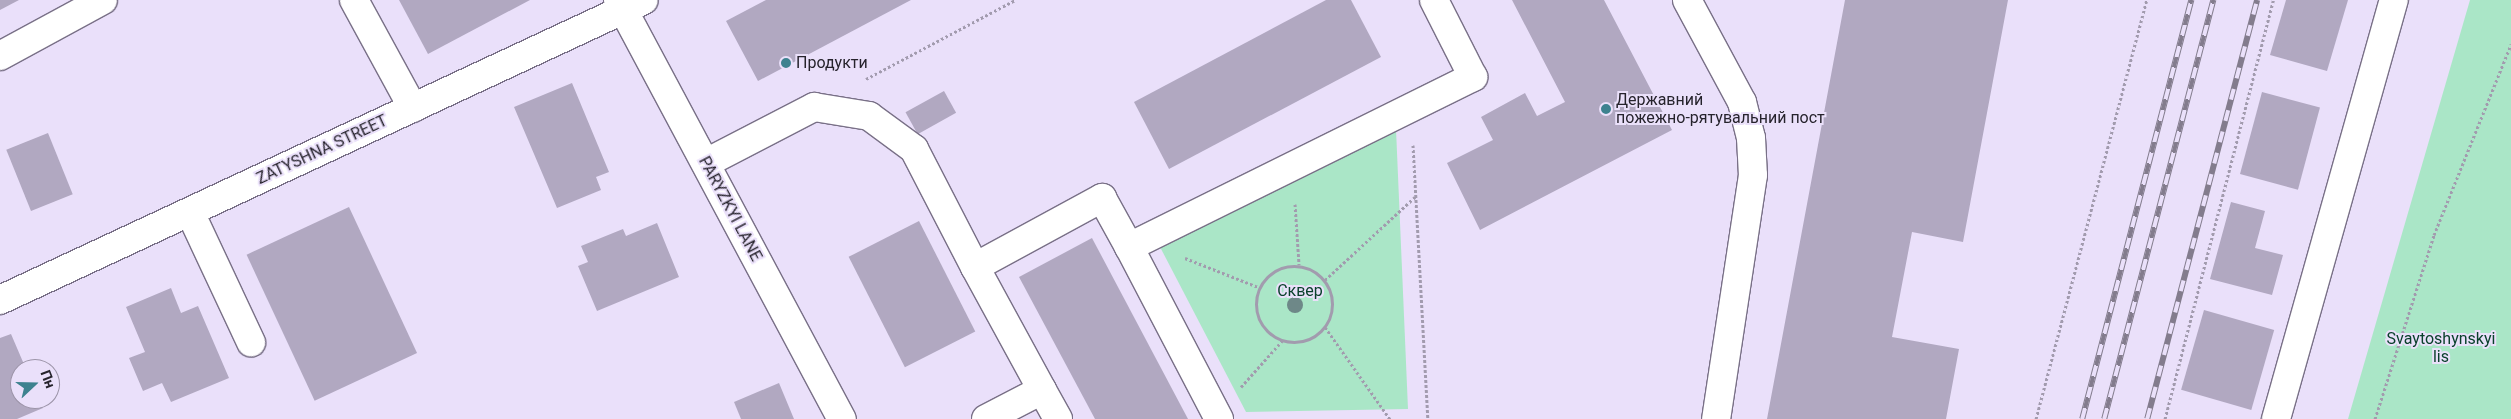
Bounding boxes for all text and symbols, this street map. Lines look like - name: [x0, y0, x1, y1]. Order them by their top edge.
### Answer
- place label: Продукти: [796, 53, 868, 73]
- marker: Продукти: [780, 57, 792, 69]
- place label: Державний пожежно-рятувальний пост: [1616, 90, 1825, 128]
- marker: Державний пожежно-рятувальний пост: [1600, 103, 1612, 115]
- street label: ZATYSHNA STREET: [254, 111, 390, 189]
- street label: PARYZKYI LANE: [694, 153, 766, 265]
- park label: Сквер: [1277, 281, 1323, 301]
- park label: Svaytoshynskyi lis: [2387, 329, 2495, 367]
- north arrow: [10, 359, 60, 409]
- text: Пн: [37, 368, 59, 390]

